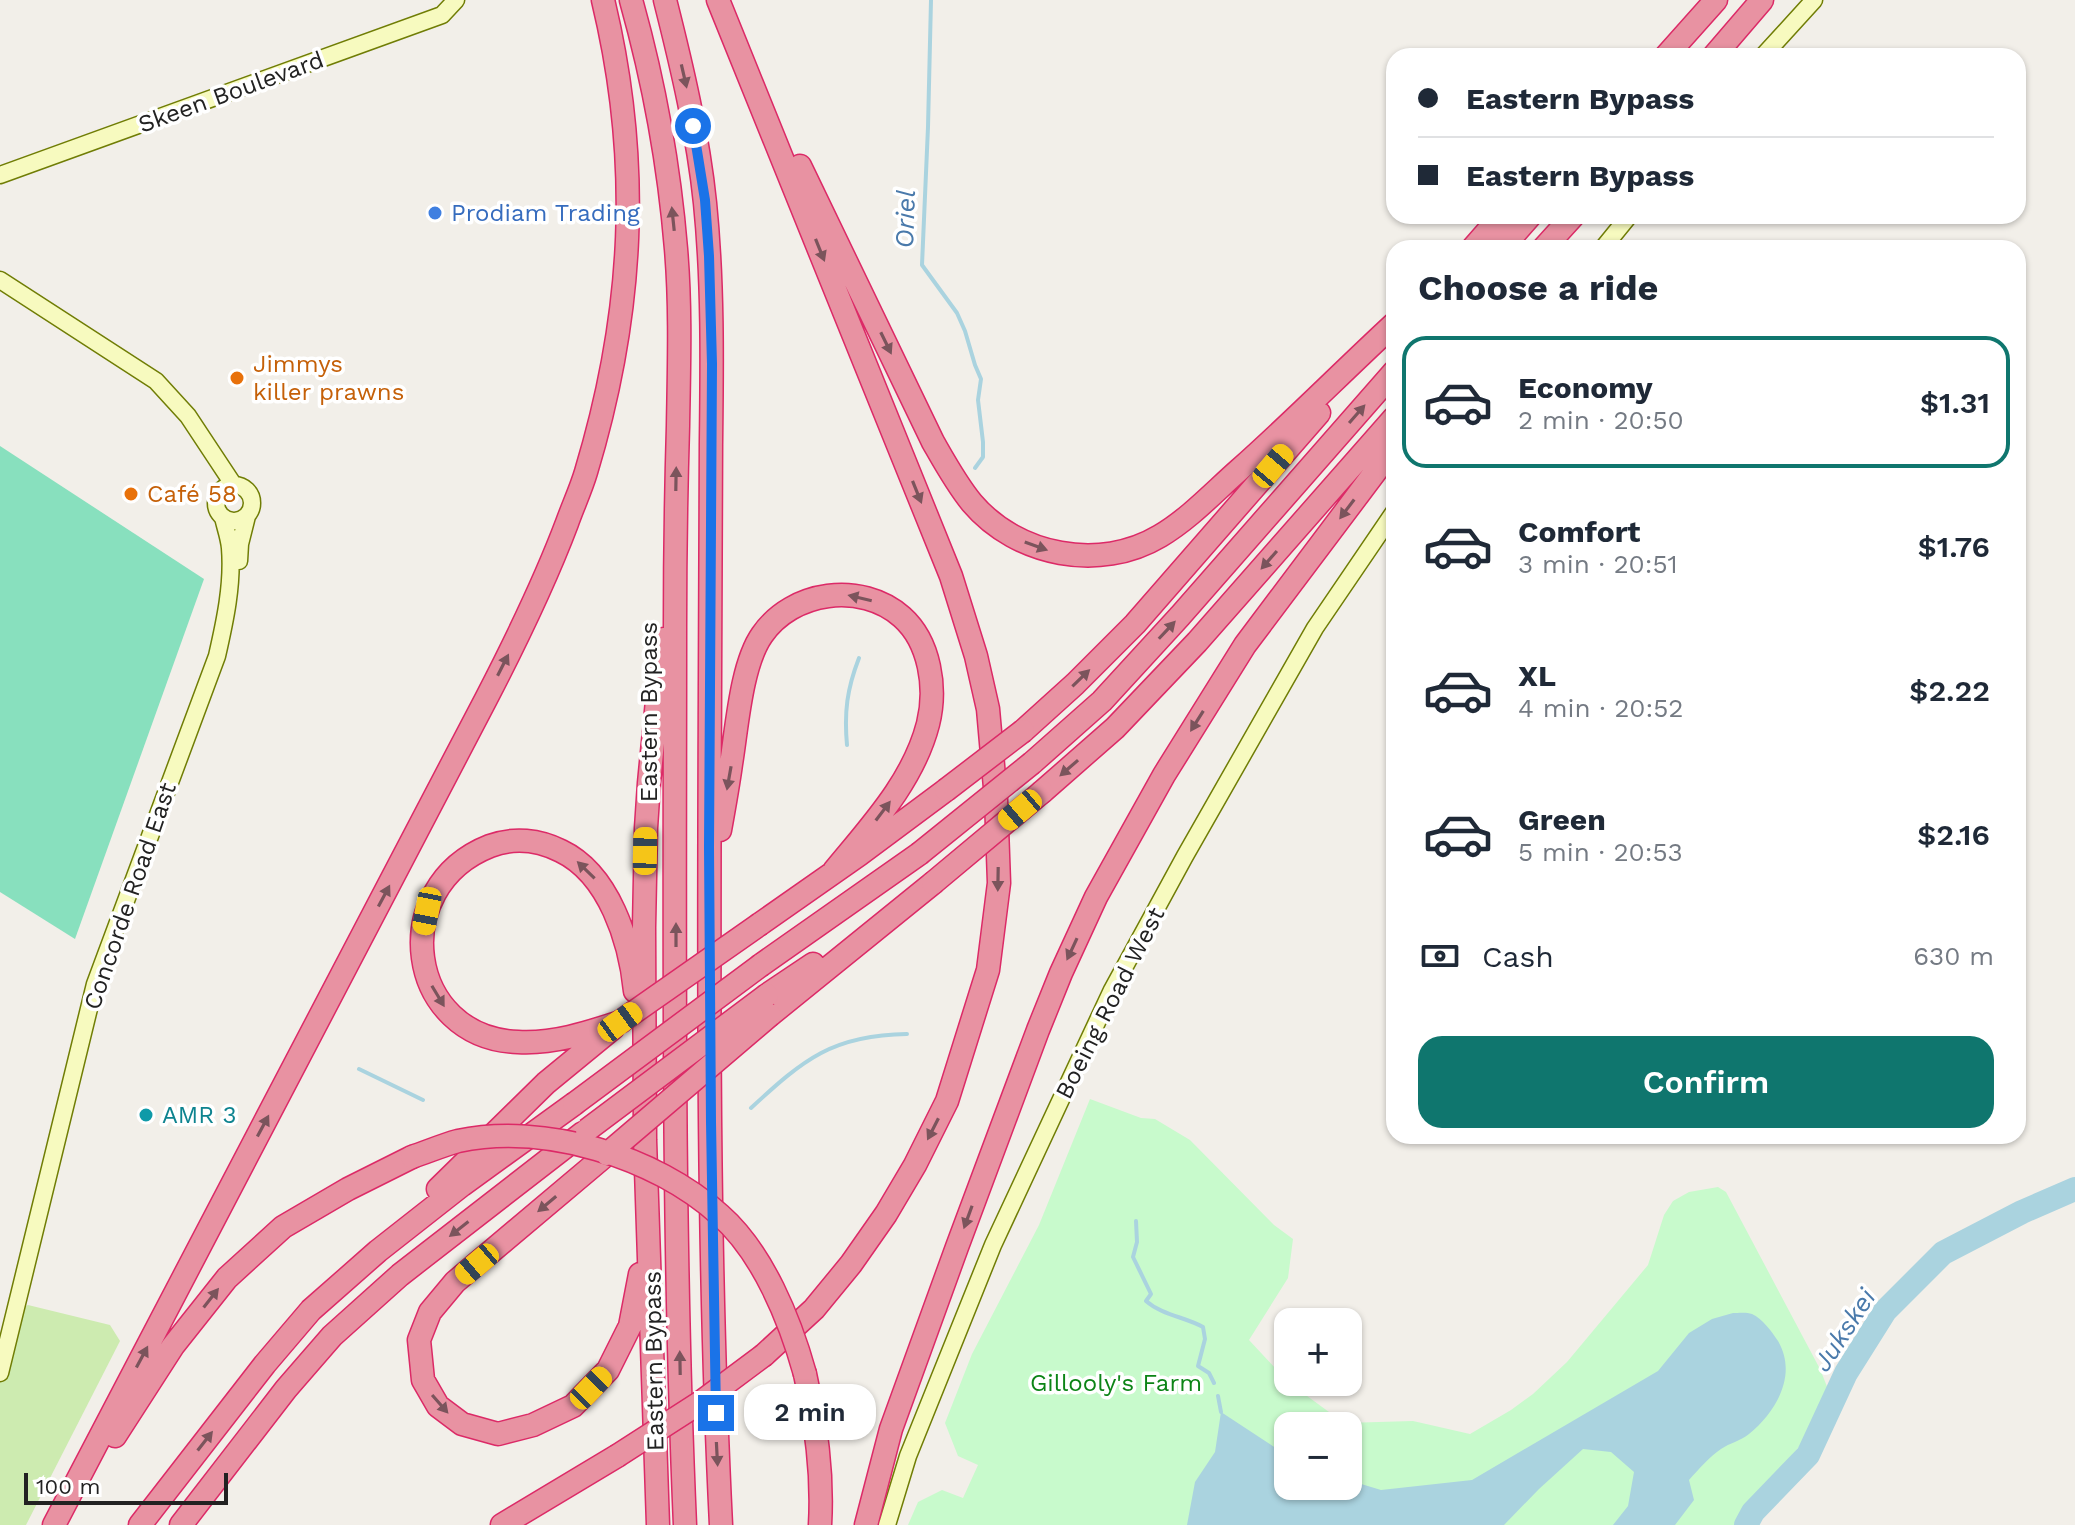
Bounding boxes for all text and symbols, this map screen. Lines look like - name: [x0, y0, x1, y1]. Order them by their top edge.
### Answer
- street label: Skeen Boulevard: [134, 45, 328, 139]
- one-way arrow: [678, 63, 690, 88]
- text: Eastern Bypass: [1466, 81, 1694, 116]
- route start: [675, 108, 711, 144]
- text: Eastern Bypass: [1466, 158, 1694, 193]
- water label: Oriel: [889, 189, 921, 249]
- place label: Prodiam Trading: [451, 199, 640, 227]
- marker: Prodiam Trading: [426, 204, 444, 222]
- one-way arrow: [666, 207, 679, 232]
- one-way arrow: [814, 238, 827, 262]
- text: Choose a ride: [1418, 267, 1658, 309]
- one-way arrow: [879, 332, 893, 355]
- place label: Jimmys killer prawns: [253, 350, 404, 406]
- icon: car: [1422, 366, 1494, 438]
- marker: Jimmys killer prawns: [228, 369, 246, 387]
- text: Economy: [1518, 370, 1653, 405]
- text: $1.31: [1920, 385, 1990, 420]
- one-way arrow: [1348, 404, 1366, 423]
- text: 2 min · 20:50: [1518, 405, 1684, 435]
- car: [1248, 440, 1298, 492]
- one-way arrow: [670, 466, 683, 491]
- place label: Café 58: [147, 480, 237, 508]
- one-way arrow: [911, 480, 924, 504]
- marker: Café 58: [122, 485, 140, 503]
- one-way arrow: [1340, 499, 1356, 519]
- icon: car: [1422, 510, 1494, 582]
- text: Comfort: [1518, 514, 1640, 549]
- text: $1.76: [1918, 529, 1990, 564]
- one-way arrow: [1024, 540, 1048, 553]
- text: 3 min · 20:51: [1518, 549, 1678, 579]
- one-way arrow: [1260, 551, 1278, 570]
- one-way arrow: [847, 591, 872, 604]
- one-way arrow: [1158, 621, 1176, 640]
- street label: Eastern Bypass: [635, 622, 663, 802]
- one-way arrow: [497, 654, 510, 677]
- icon: car: [1422, 654, 1494, 726]
- text: XL: [1518, 658, 1556, 693]
- one-way arrow: [1071, 669, 1090, 688]
- text: $2.22: [1909, 673, 1990, 708]
- text: 4 min · 20:52: [1518, 693, 1683, 723]
- one-way arrow: [1191, 710, 1205, 732]
- one-way arrow: [1060, 759, 1080, 776]
- one-way arrow: [722, 766, 734, 791]
- street label: Concorde Road East: [78, 779, 182, 1013]
- car: [994, 785, 1046, 835]
- icon: car: [1422, 798, 1494, 870]
- one-way arrow: [874, 800, 890, 821]
- text: Green: [1518, 802, 1606, 837]
- text: $2.16: [1917, 817, 1990, 852]
- car: [633, 827, 657, 875]
- text: 5 min · 20:53: [1518, 837, 1683, 867]
- one-way arrow: [577, 861, 596, 880]
- one-way arrow: [992, 867, 1004, 892]
- one-way arrow: [378, 885, 391, 908]
- car: [411, 885, 443, 937]
- street label: Boeing Road West: [1050, 903, 1170, 1103]
- one-way arrow: [669, 922, 682, 947]
- icon: cash: [1418, 934, 1462, 978]
- one-way arrow: [1065, 937, 1079, 960]
- text: Cash: [1482, 939, 1554, 974]
- text: 630 m: [1913, 941, 1994, 971]
- one-way arrow: [431, 985, 445, 1007]
- car: [594, 998, 646, 1046]
- button: Confirm: [1418, 1036, 1994, 1128]
- place label: AMR 3: [162, 1101, 236, 1129]
- marker: AMR 3: [137, 1106, 155, 1124]
- one-way arrow: [257, 1115, 270, 1138]
- one-way arrow: [926, 1118, 940, 1141]
- one-way arrow: [537, 1195, 557, 1212]
- one-way arrow: [961, 1205, 974, 1229]
- one-way arrow: [449, 1221, 469, 1237]
- car: [451, 1239, 503, 1289]
- street label: Eastern Bypass: [638, 1271, 670, 1451]
- water label: Jukskei: [1806, 1282, 1882, 1377]
- one-way arrow: [203, 1288, 219, 1308]
- map controls: [1274, 1308, 1362, 1500]
- button: +: [1274, 1308, 1362, 1396]
- one-way arrow: [136, 1345, 149, 1368]
- one-way arrow: [674, 1350, 687, 1375]
- car: [566, 1362, 616, 1414]
- park label: Gillooly's Farm: [1030, 1369, 1202, 1397]
- callout: 2 min: [744, 1385, 876, 1441]
- one-way arrow: [431, 1394, 448, 1414]
- route end: [698, 1395, 734, 1431]
- text: 2 min: [774, 1397, 846, 1427]
- button: −: [1274, 1412, 1362, 1500]
- one-way arrow: [196, 1431, 213, 1451]
- one-way arrow: [711, 1442, 724, 1467]
- scale bar: [24, 1469, 228, 1505]
- text: 100 m: [36, 1474, 100, 1499]

